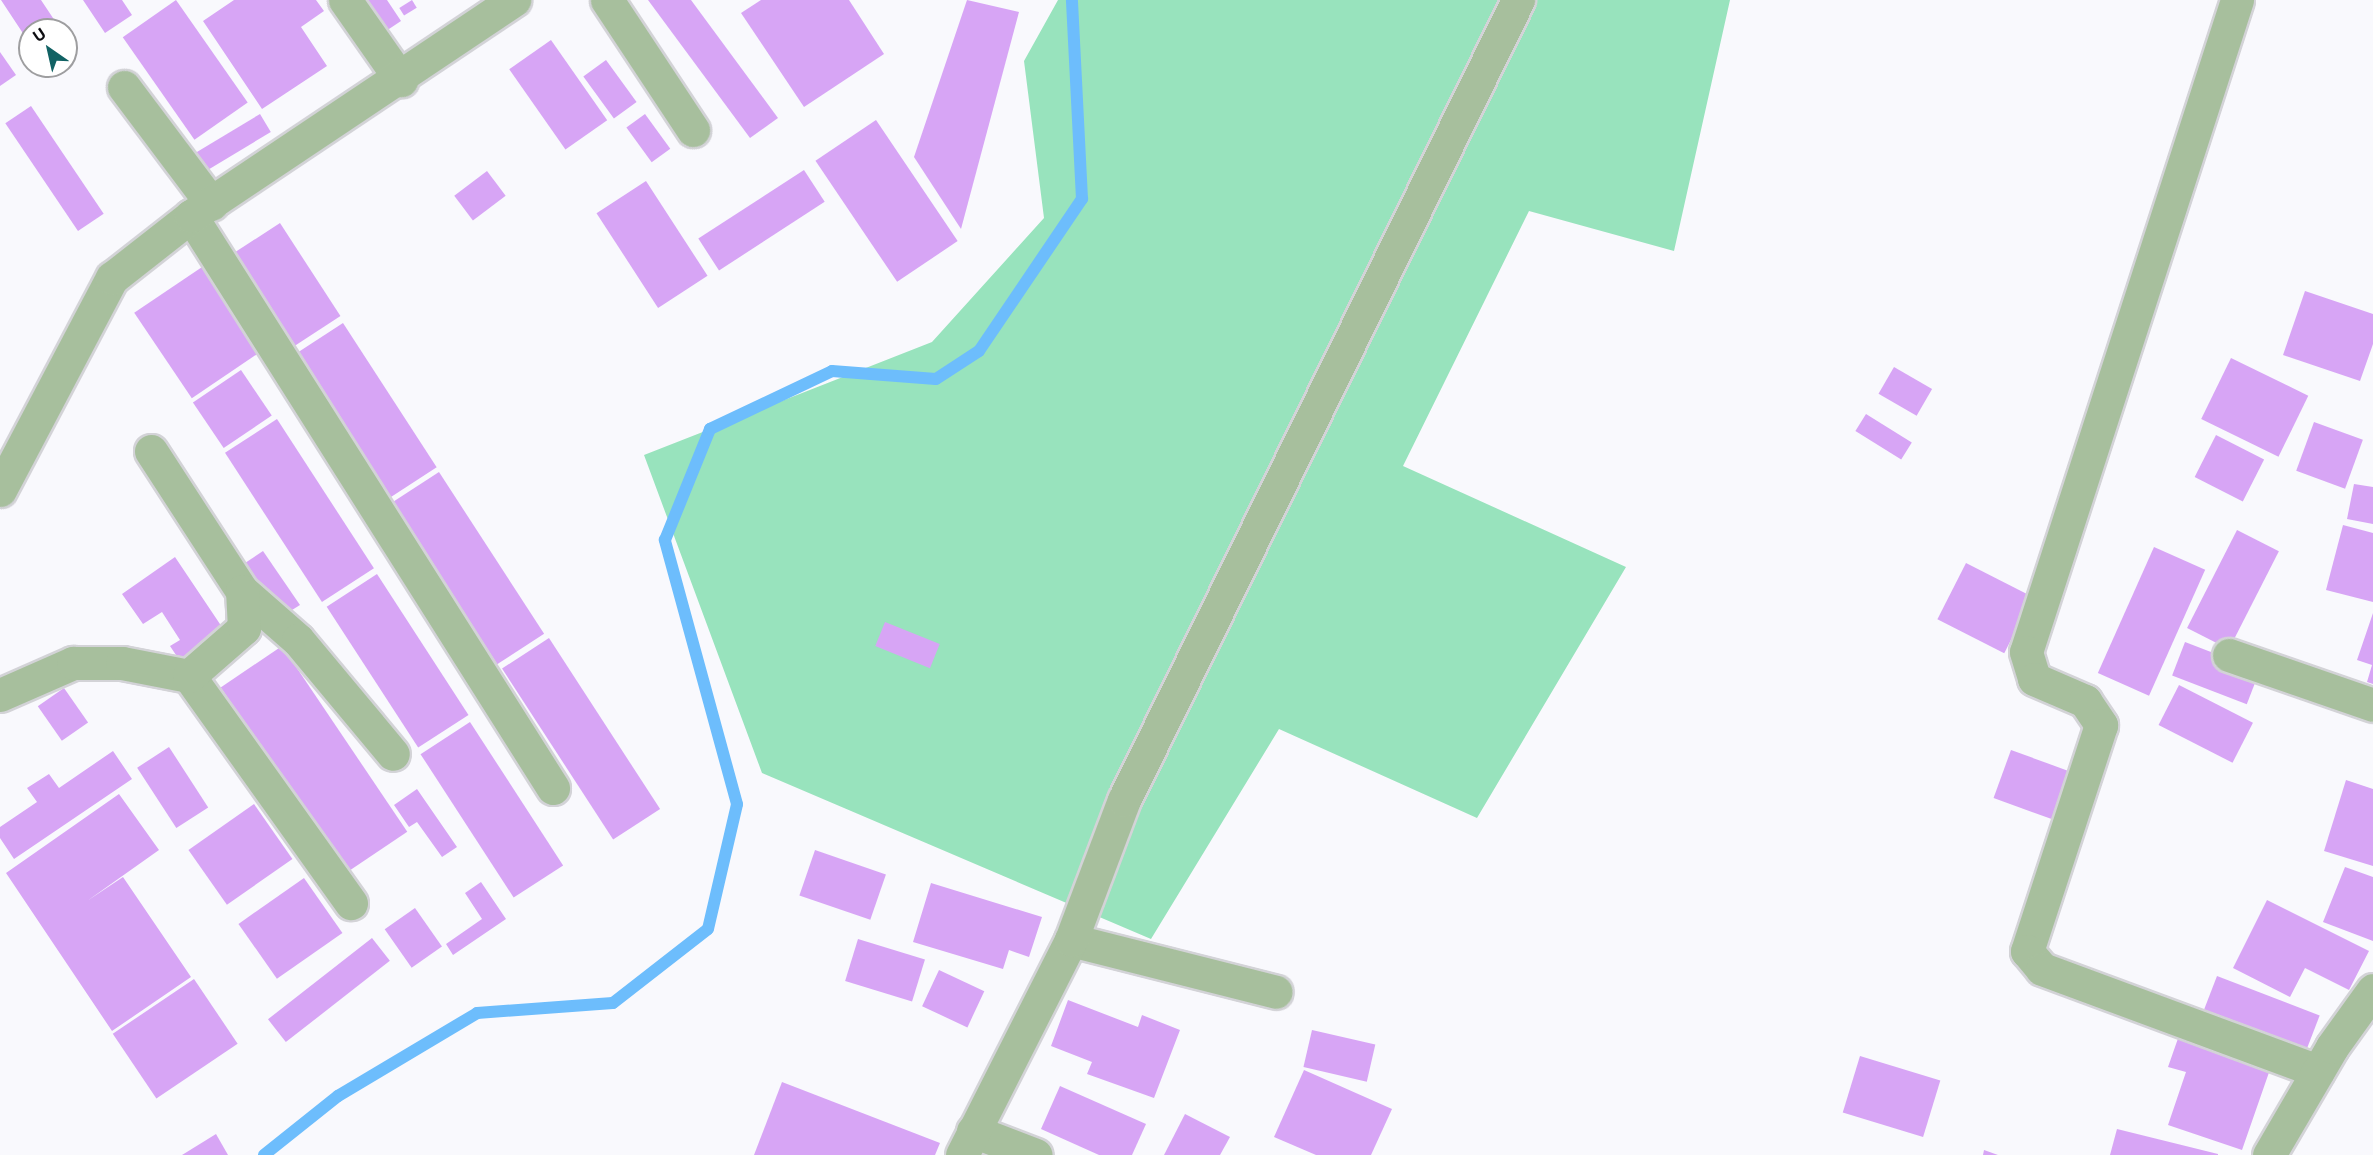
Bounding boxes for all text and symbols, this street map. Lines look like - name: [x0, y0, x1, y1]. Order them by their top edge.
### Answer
- north arrow: [18, 18, 78, 78]
- text: U: [28, 22, 50, 47]

